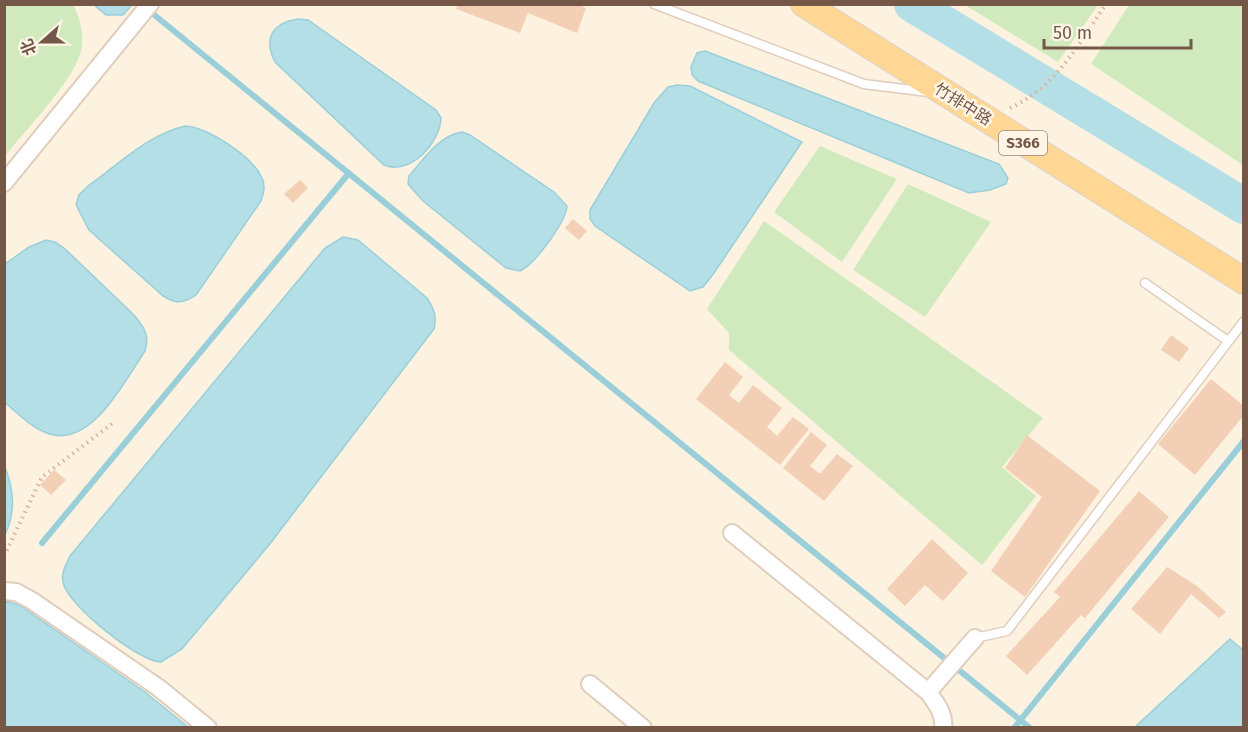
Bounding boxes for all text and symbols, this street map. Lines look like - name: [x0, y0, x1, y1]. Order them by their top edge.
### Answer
- north arrow: [12, 12, 72, 72]
- scale bar: [1044, 12, 1191, 50]
- text: 50 m: [1053, 22, 1092, 44]
- text: 北: [17, 36, 40, 58]
- street label: 竹排中路: [931, 79, 995, 129]
- road number: S366: [999, 131, 1047, 155]

